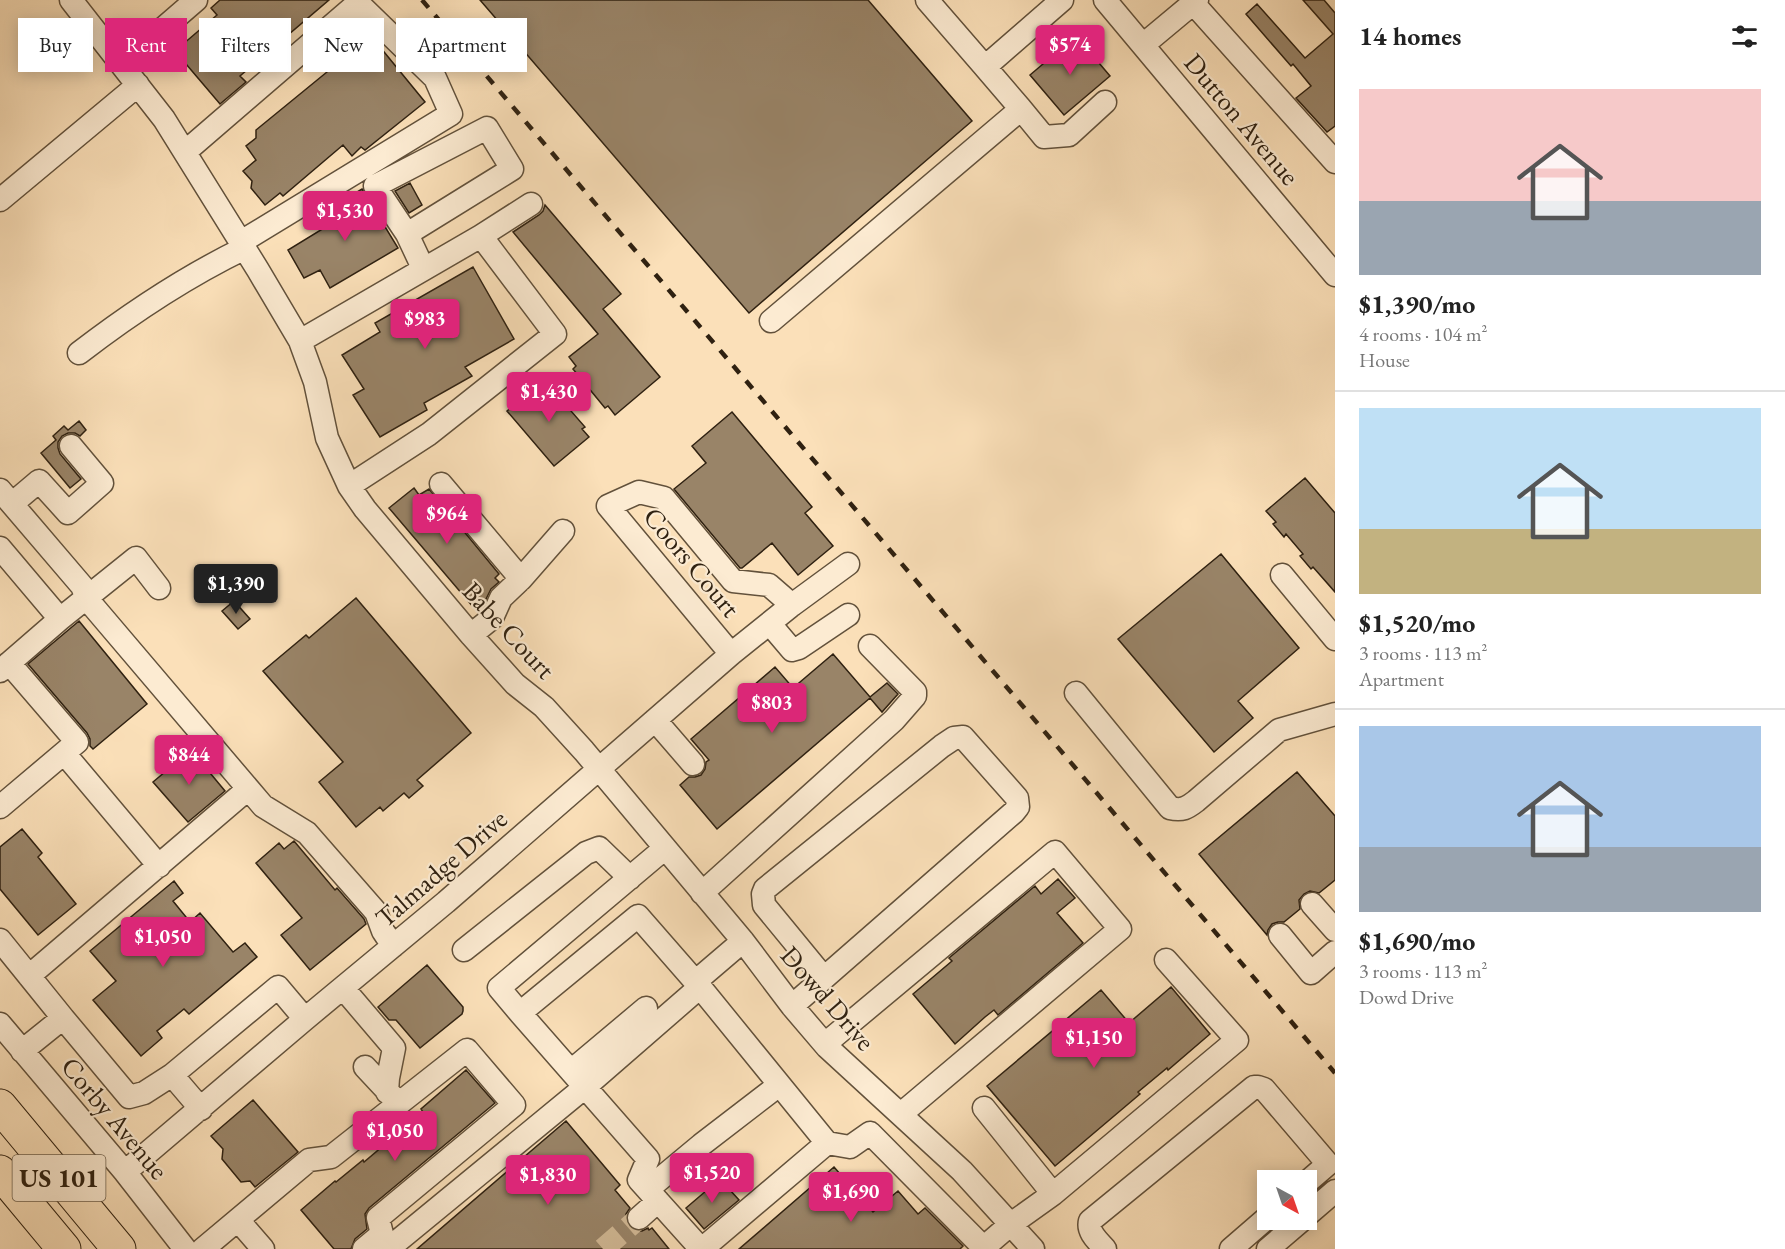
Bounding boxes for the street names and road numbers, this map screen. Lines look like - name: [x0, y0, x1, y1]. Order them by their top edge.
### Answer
- street label: Dutton Avenue: [1177, 46, 1307, 192]
- street label: Coors Court: [636, 500, 749, 625]
- street label: Babe Court: [455, 574, 563, 686]
- street label: Talmadge Drive: [368, 801, 514, 935]
- street label: Dowd Drive: [773, 938, 883, 1058]
- street label: Corby Avenue: [54, 1049, 176, 1187]
- road number: US 101: [13, 1155, 106, 1201]

